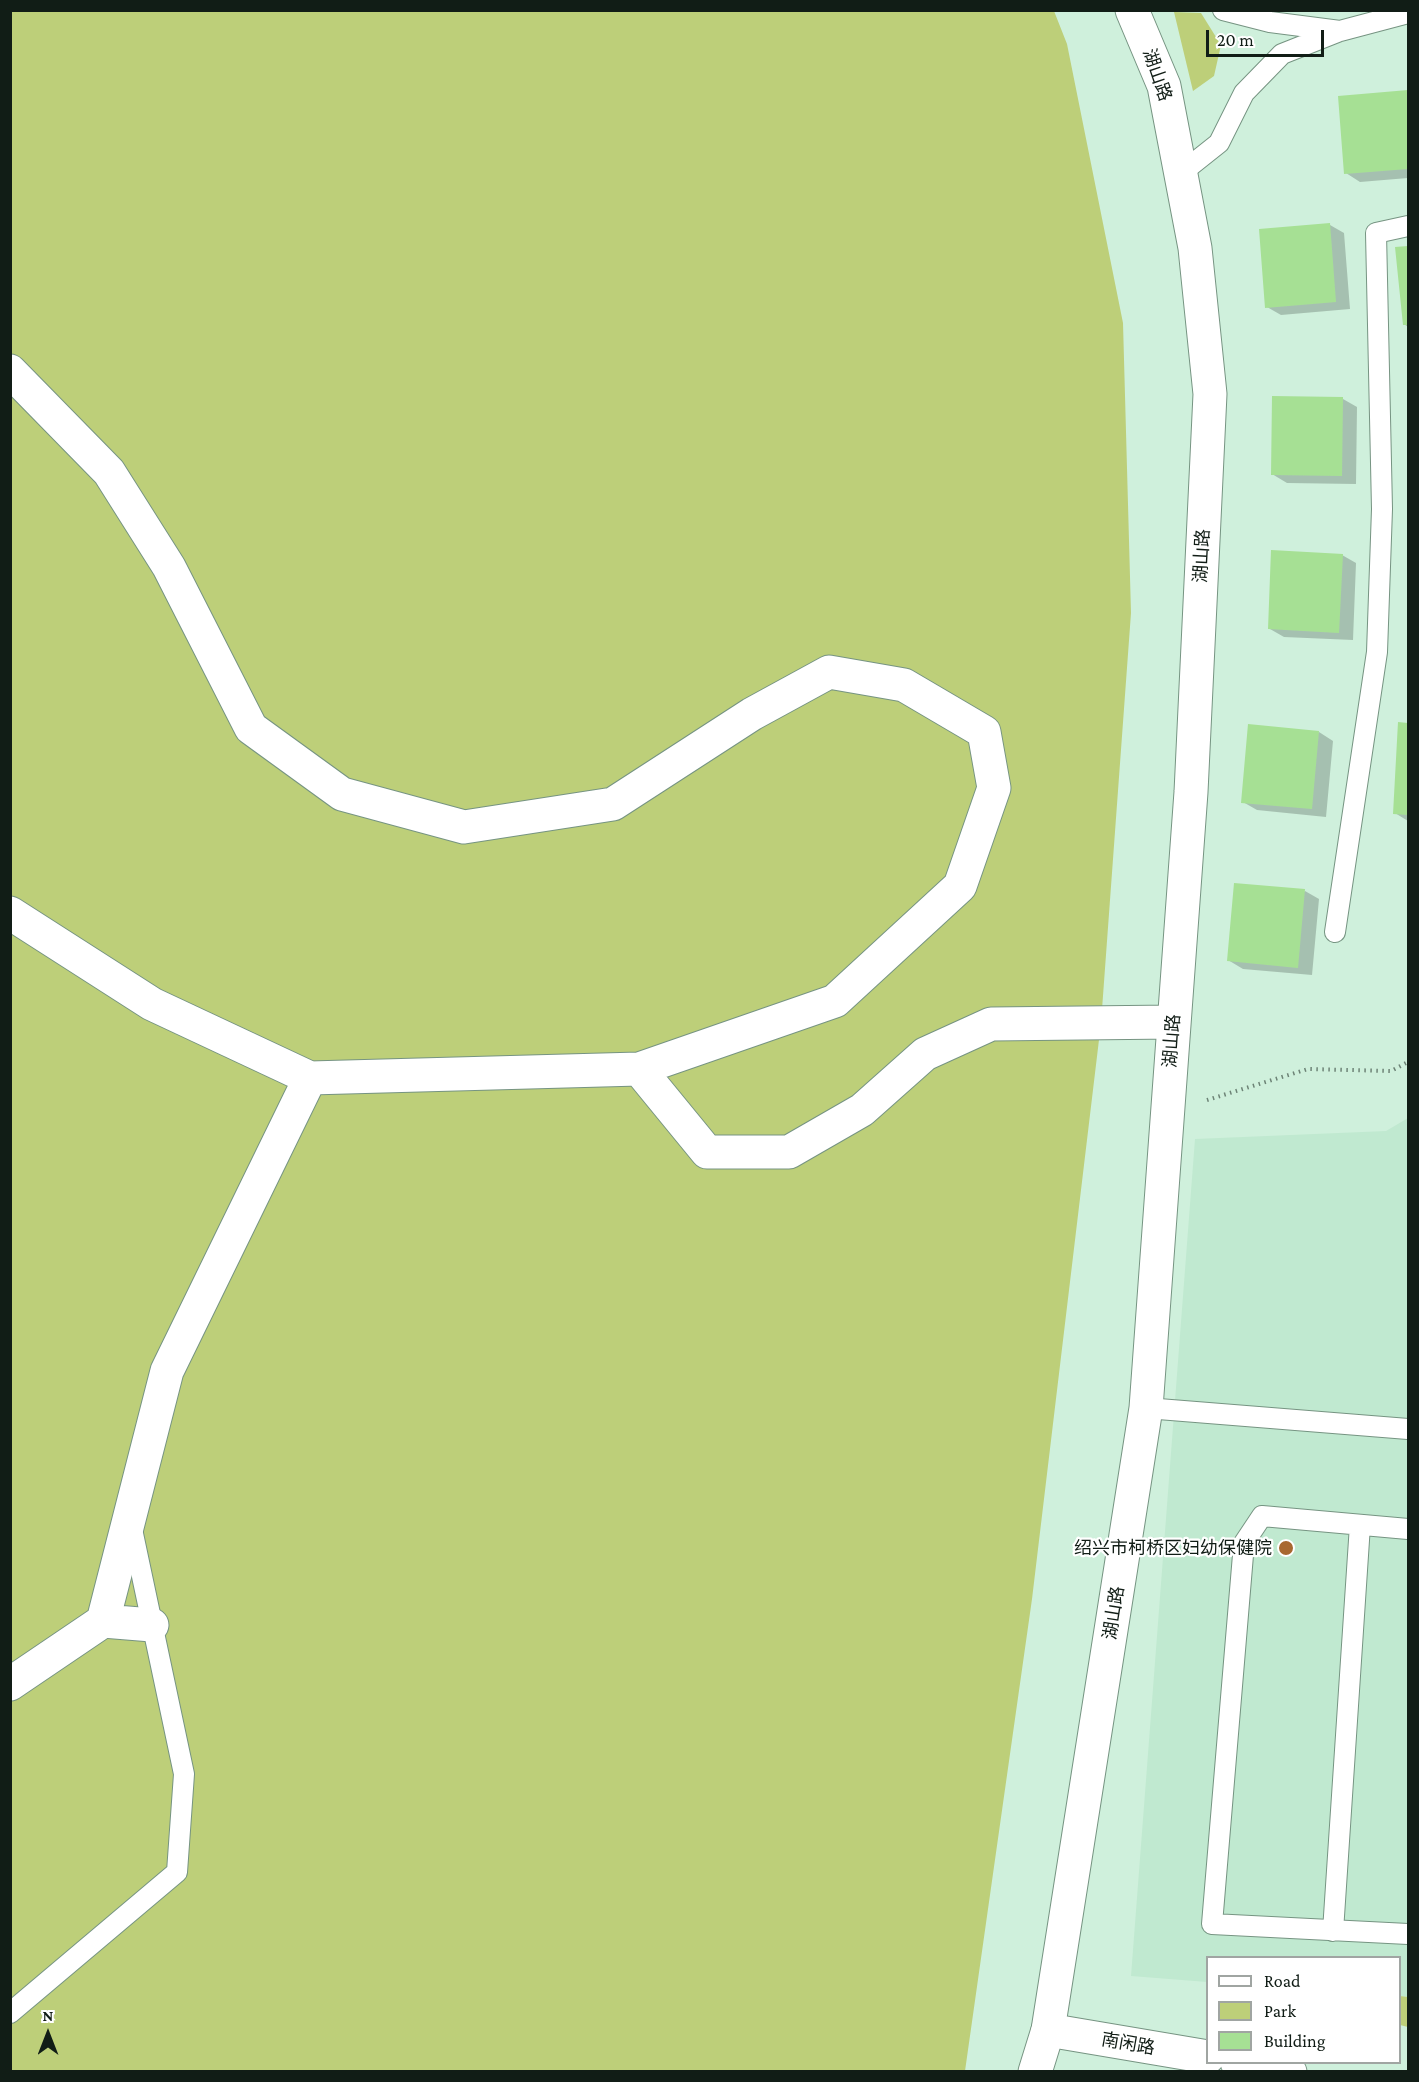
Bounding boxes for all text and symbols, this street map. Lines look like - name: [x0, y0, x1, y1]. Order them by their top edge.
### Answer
- scale bar: [1209, 18, 1328, 56]
- text: 20 m: [1217, 30, 1254, 50]
- street label: 湖山路: [1138, 46, 1176, 104]
- street label: 湖山路: [1190, 528, 1214, 584]
- street label: 湖山路: [1159, 1013, 1185, 1069]
- place label: 绍兴市柯桥区妇幼保健院: [1074, 1537, 1272, 1559]
- marker: 绍兴市柯桥区妇幼保健院: [1277, 1539, 1295, 1557]
- street label: 湖山路: [1099, 1585, 1129, 1641]
- legend: [1206, 1956, 1401, 2064]
- text: Road: [1264, 1971, 1301, 1991]
- text: Park: [1264, 2001, 1296, 2021]
- north arrow: [18, 2004, 78, 2064]
- text: N: [43, 2007, 53, 2024]
- street label: 南闲路: [1100, 2029, 1156, 2059]
- text: Building: [1264, 2031, 1325, 2051]

